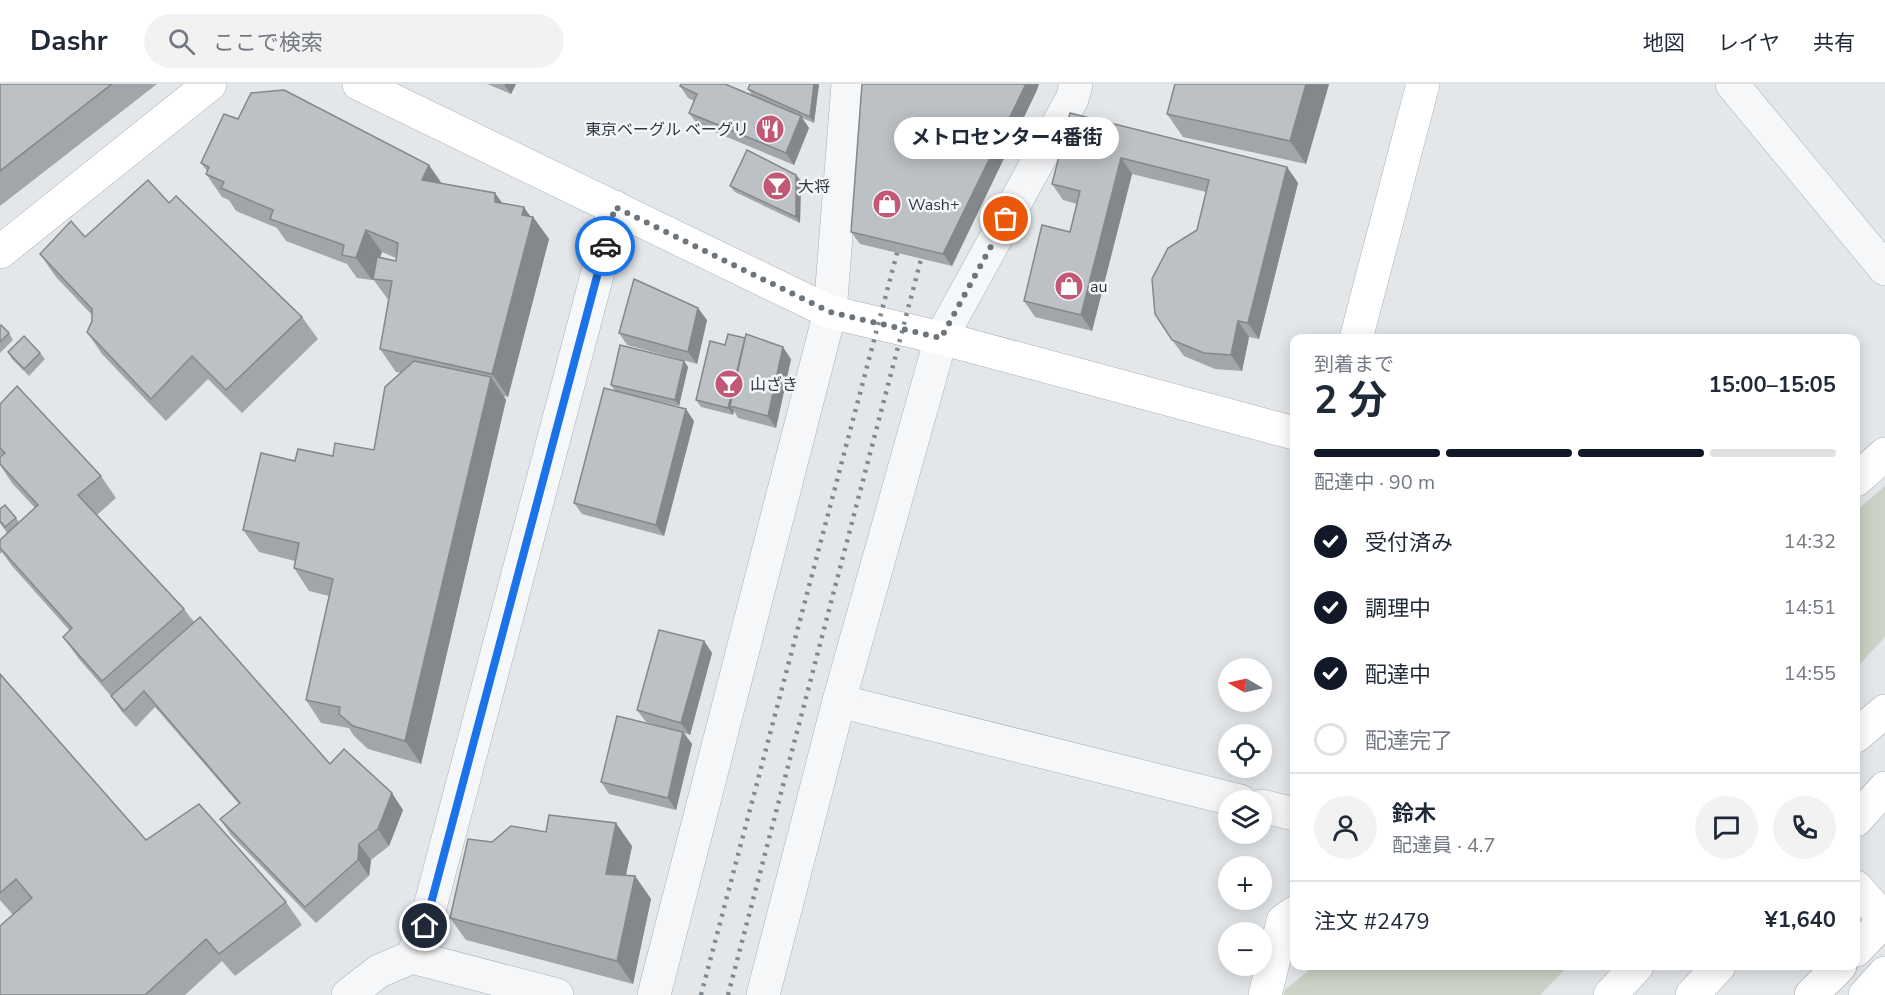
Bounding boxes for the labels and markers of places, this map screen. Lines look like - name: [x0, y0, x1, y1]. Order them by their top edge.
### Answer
- restaurant icon: 東京ベーグル ベーグリ: [754, 113, 786, 145]
- callout: メトロセンター4番街: [894, 117, 1118, 159]
- place label: 東京ベーグル ベーグリ: [585, 119, 749, 141]
- bar icon: 大将: [761, 170, 793, 202]
- place label: 大将: [798, 176, 830, 198]
- shop icon: Wash+: [871, 188, 903, 220]
- pin: [980, 193, 1031, 244]
- place label: Wash+: [908, 194, 960, 216]
- shop icon: au: [1053, 270, 1085, 302]
- place label: au: [1090, 276, 1107, 298]
- bar icon: 山ざき: [713, 368, 745, 400]
- place label: 山ざき: [750, 374, 798, 396]
- pin: [399, 900, 450, 951]

